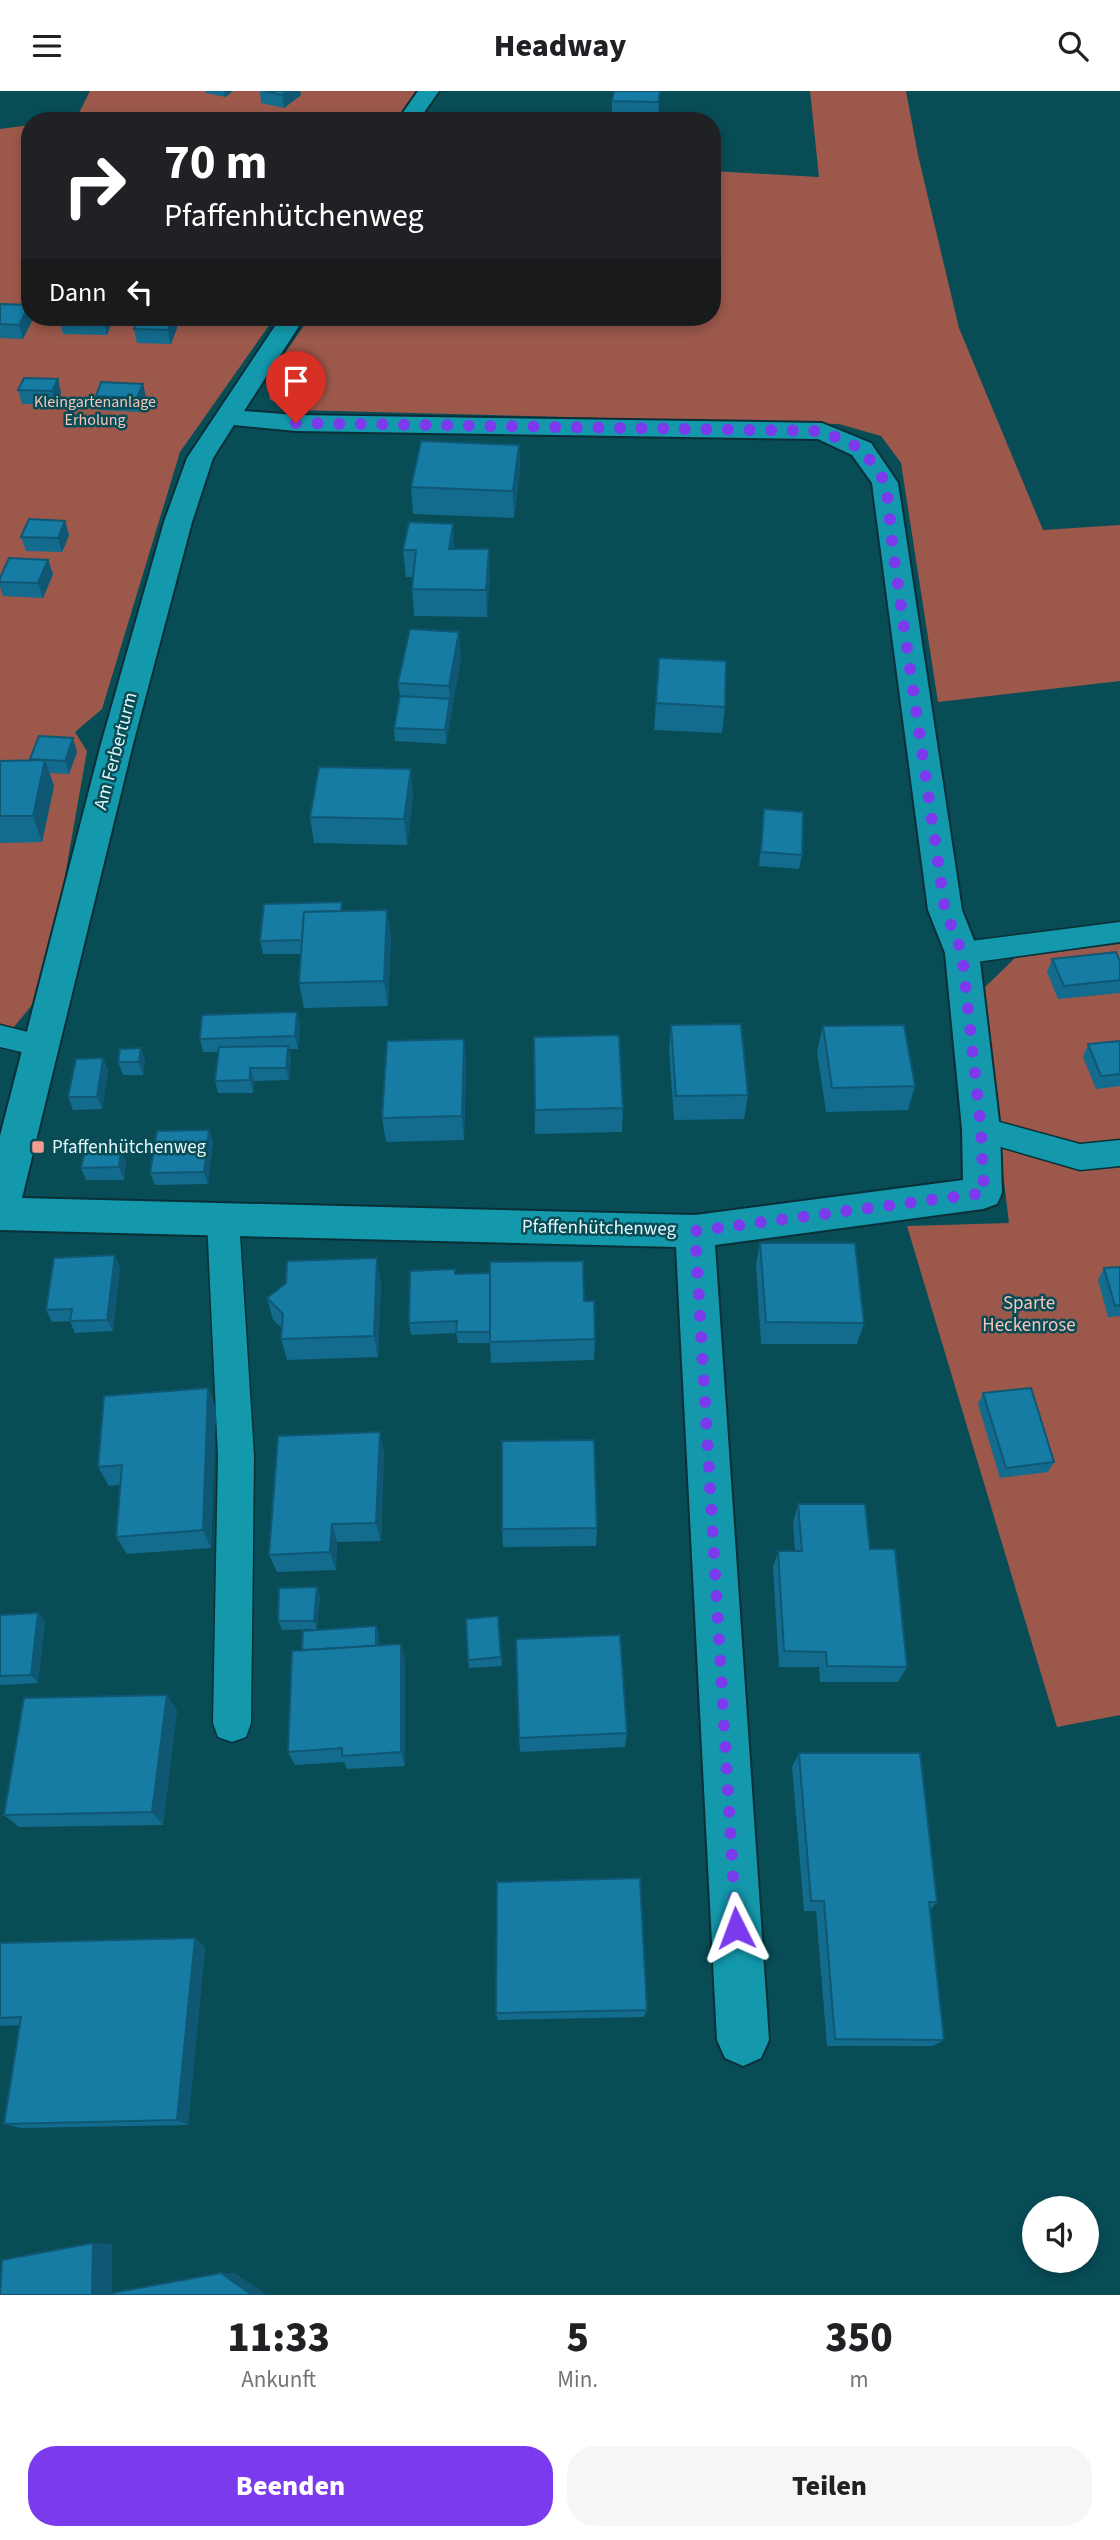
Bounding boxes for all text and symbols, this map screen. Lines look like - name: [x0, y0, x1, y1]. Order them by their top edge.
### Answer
- text: Headway: [494, 23, 626, 69]
- icon: menu: [28, 27, 66, 65]
- icon: search: [1054, 27, 1092, 65]
- text: 70 m: [164, 128, 268, 198]
- icon: right: [49, 140, 140, 231]
- text: Pfaffenhütchenweg: [164, 193, 424, 239]
- icon: left: [121, 273, 159, 311]
- text: Dann: [49, 274, 107, 311]
- pin: [266, 351, 326, 423]
- icon: arrive: [277, 362, 315, 400]
- park label: Kleingartenanlage Erholung: [34, 391, 156, 431]
- street label: Am Ferberturm: [87, 689, 145, 813]
- place label: Pfaffenhütchenweg: [52, 1134, 207, 1161]
- marker: Pfaffenhütchenweg: [30, 1139, 46, 1155]
- street label: Pfaffenhütchenweg: [522, 1213, 677, 1243]
- park label: Sparte Heckenrose: [982, 1290, 1076, 1339]
- position arrow: [699, 1891, 773, 1965]
- map controls: [1022, 2196, 1099, 2273]
- button: sound: [1022, 2196, 1099, 2273]
- text: 11:33: [227, 2308, 330, 2368]
- text: 5: [566, 2308, 589, 2368]
- text: 350: [825, 2308, 893, 2368]
- text: Ankunft: [241, 2363, 316, 2396]
- text: Min.: [557, 2363, 598, 2396]
- text: m: [849, 2363, 869, 2396]
- button: Beenden: [28, 2446, 553, 2526]
- button: Teilen: [567, 2446, 1092, 2526]

